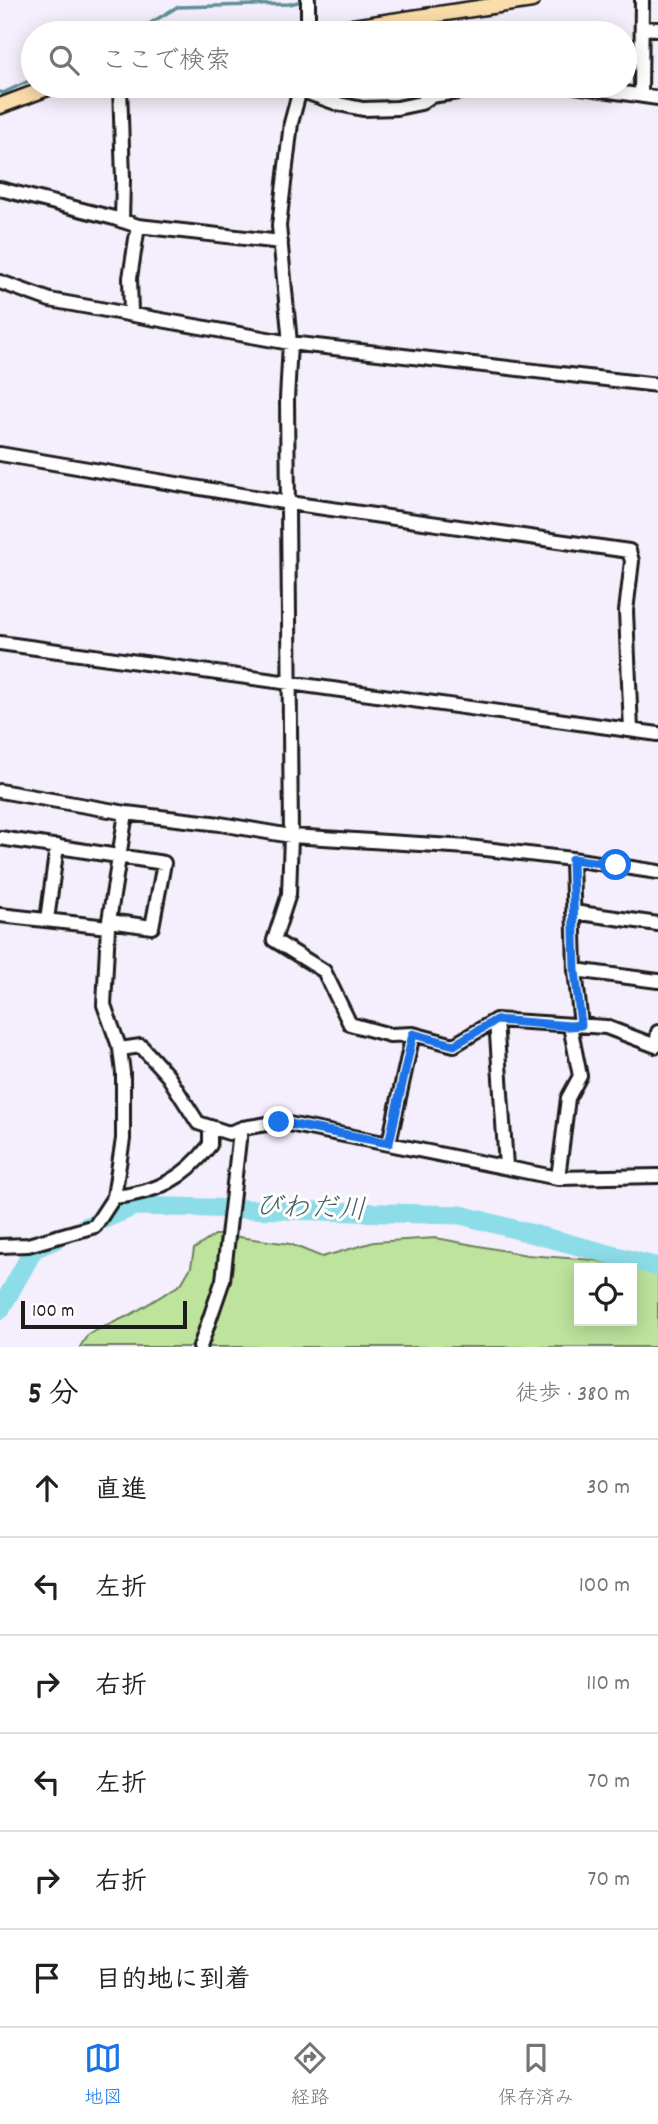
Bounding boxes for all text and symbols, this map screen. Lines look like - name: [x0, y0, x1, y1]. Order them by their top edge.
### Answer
- search box: [21, 21, 637, 98]
- icon: search: [45, 41, 83, 79]
- text: ここで検索: [101, 44, 231, 81]
- route start: [600, 849, 631, 880]
- route end: [263, 1106, 294, 1137]
- water label: びわだ川: [253, 1189, 367, 1233]
- map controls: [574, 1263, 637, 1326]
- button: locate: [574, 1263, 637, 1326]
- scale bar: [21, 1298, 187, 1330]
- text: 100 m: [32, 1299, 74, 1326]
- text: 5 分: [28, 1375, 79, 1418]
- text: 徒歩 · 380 m: [515, 1379, 630, 1412]
- icon: ahead: [28, 1469, 66, 1507]
- text: 30 m: [586, 1472, 630, 1505]
- text: 直進: [95, 1473, 147, 1510]
- icon: left: [28, 1567, 66, 1605]
- text: 100 m: [579, 1570, 630, 1603]
- text: 左折: [95, 1571, 147, 1608]
- icon: right: [28, 1665, 66, 1703]
- text: 110 m: [586, 1668, 630, 1701]
- text: 右折: [95, 1669, 147, 1706]
- icon: left: [28, 1763, 66, 1801]
- text: 70 m: [588, 1766, 630, 1799]
- text: 左折: [95, 1767, 147, 1804]
- icon: right: [28, 1861, 66, 1899]
- text: 70 m: [588, 1864, 630, 1897]
- text: 右折: [95, 1865, 147, 1902]
- icon: arrive: [28, 1959, 66, 1997]
- text: 目的地に到着: [95, 1963, 251, 2000]
- tab: 地図: [84, 2039, 122, 2113]
- tab: 経路: [291, 2039, 329, 2113]
- tab: 保存済み: [498, 2039, 574, 2113]

